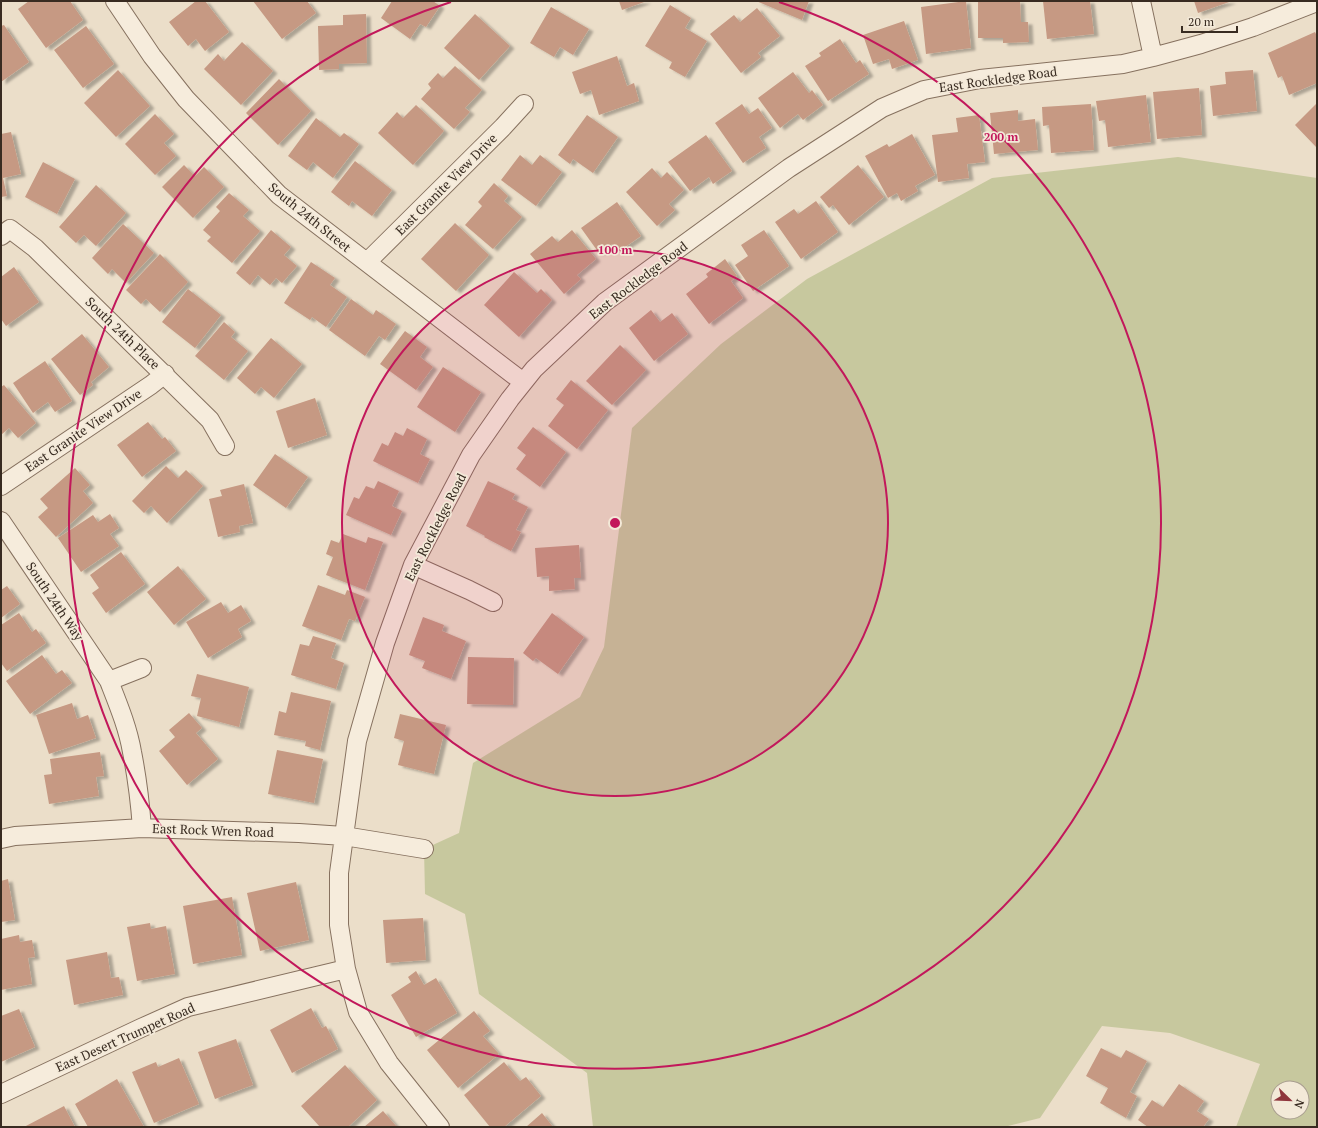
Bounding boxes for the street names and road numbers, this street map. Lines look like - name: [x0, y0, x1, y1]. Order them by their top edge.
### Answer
- street label: East Rockledge Road: [938, 62, 1058, 96]
- street label: East Granite View Drive: [391, 129, 501, 239]
- street label: South 24th Street: [265, 178, 355, 256]
- street label: East Rockledge Road: [585, 237, 691, 323]
- street label: South 24th Place: [82, 293, 164, 373]
- street label: East Granite View Drive: [21, 384, 145, 476]
- street label: East Rockledge Road: [400, 470, 470, 584]
- street label: South 24th Way: [22, 558, 88, 644]
- street label: East Rock Wren Road: [152, 819, 274, 841]
- street label: East Desert Trumpet Road: [52, 998, 198, 1076]

